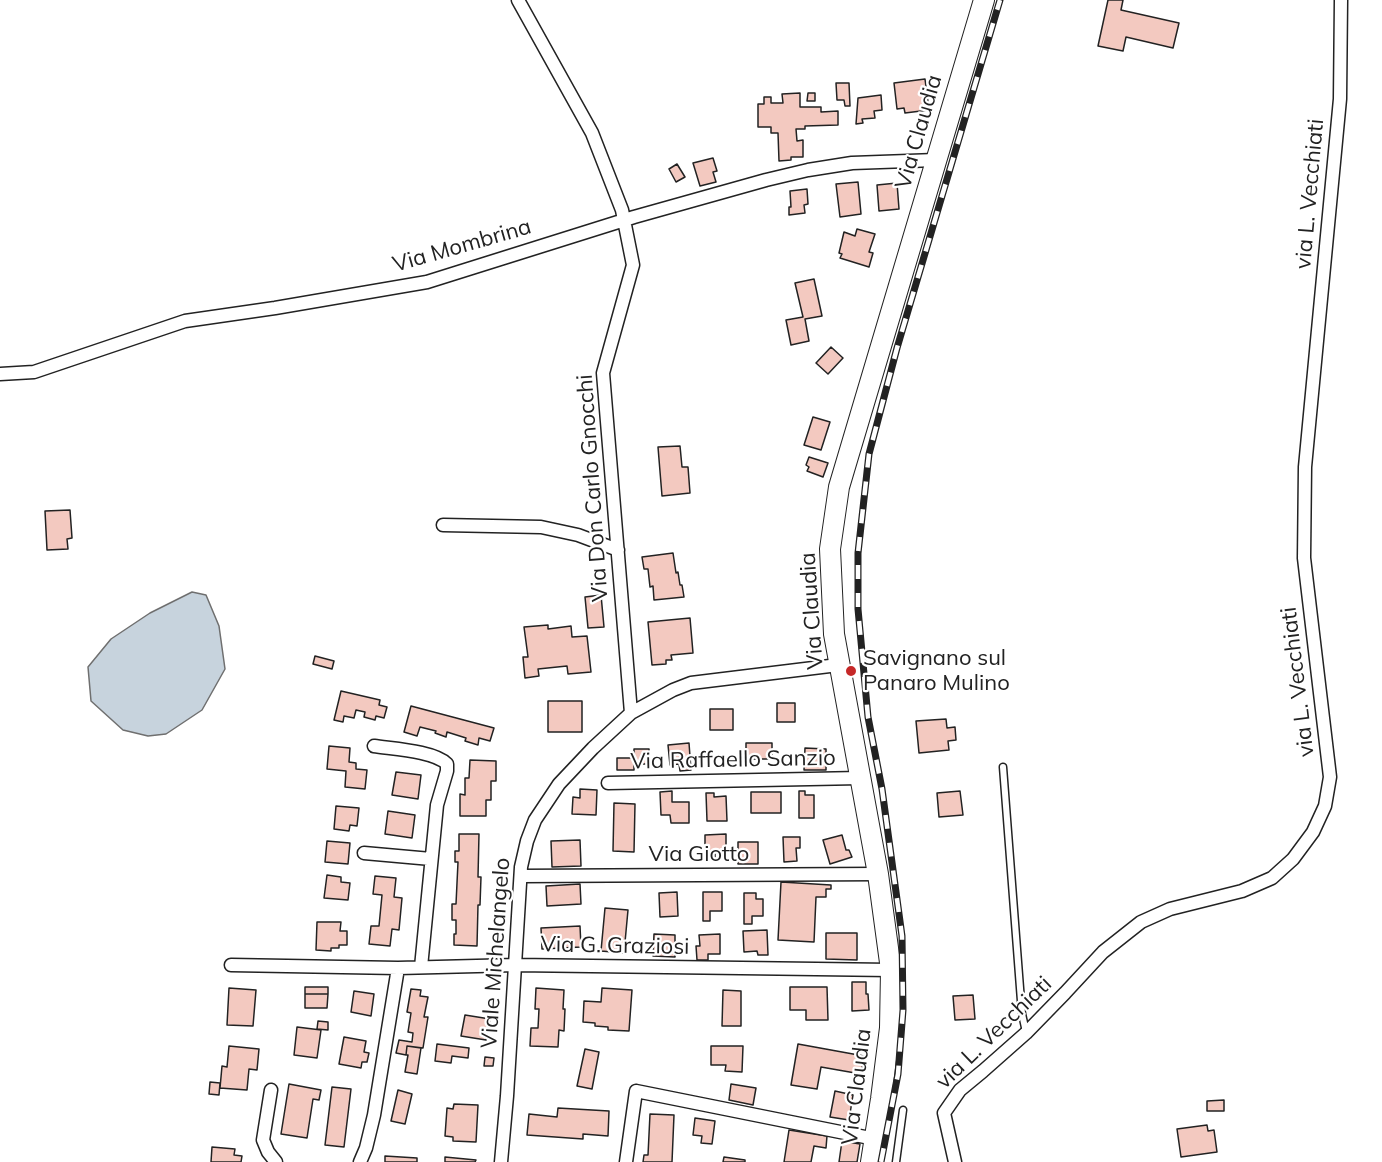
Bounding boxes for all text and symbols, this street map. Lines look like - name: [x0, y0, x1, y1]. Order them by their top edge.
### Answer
- street label: Via Claudia: [890, 72, 948, 192]
- street label: via L. Vecchiati: [1290, 118, 1330, 270]
- street label: Via Mombrina: [390, 214, 534, 278]
- street label: Via Don Carlo Gnocchi: [572, 373, 614, 603]
- street label: Via Claudia: [795, 552, 829, 670]
- street label: via L. Vecchiati: [1276, 606, 1320, 758]
- place label: Savignano sul Panaro Mulino: [863, 645, 1010, 696]
- marker: Savignano sul Panaro Mulino: [844, 664, 858, 678]
- street label: Via Raffaello Sanzio: [630, 745, 836, 775]
- street label: Via Giotto: [649, 841, 749, 867]
- street label: Viale Michelangelo: [476, 857, 516, 1049]
- street label: Via G. Graziosi: [540, 932, 690, 960]
- street label: via L. Vecchiati: [931, 971, 1057, 1095]
- street label: Via Claudia: [837, 1027, 877, 1147]

